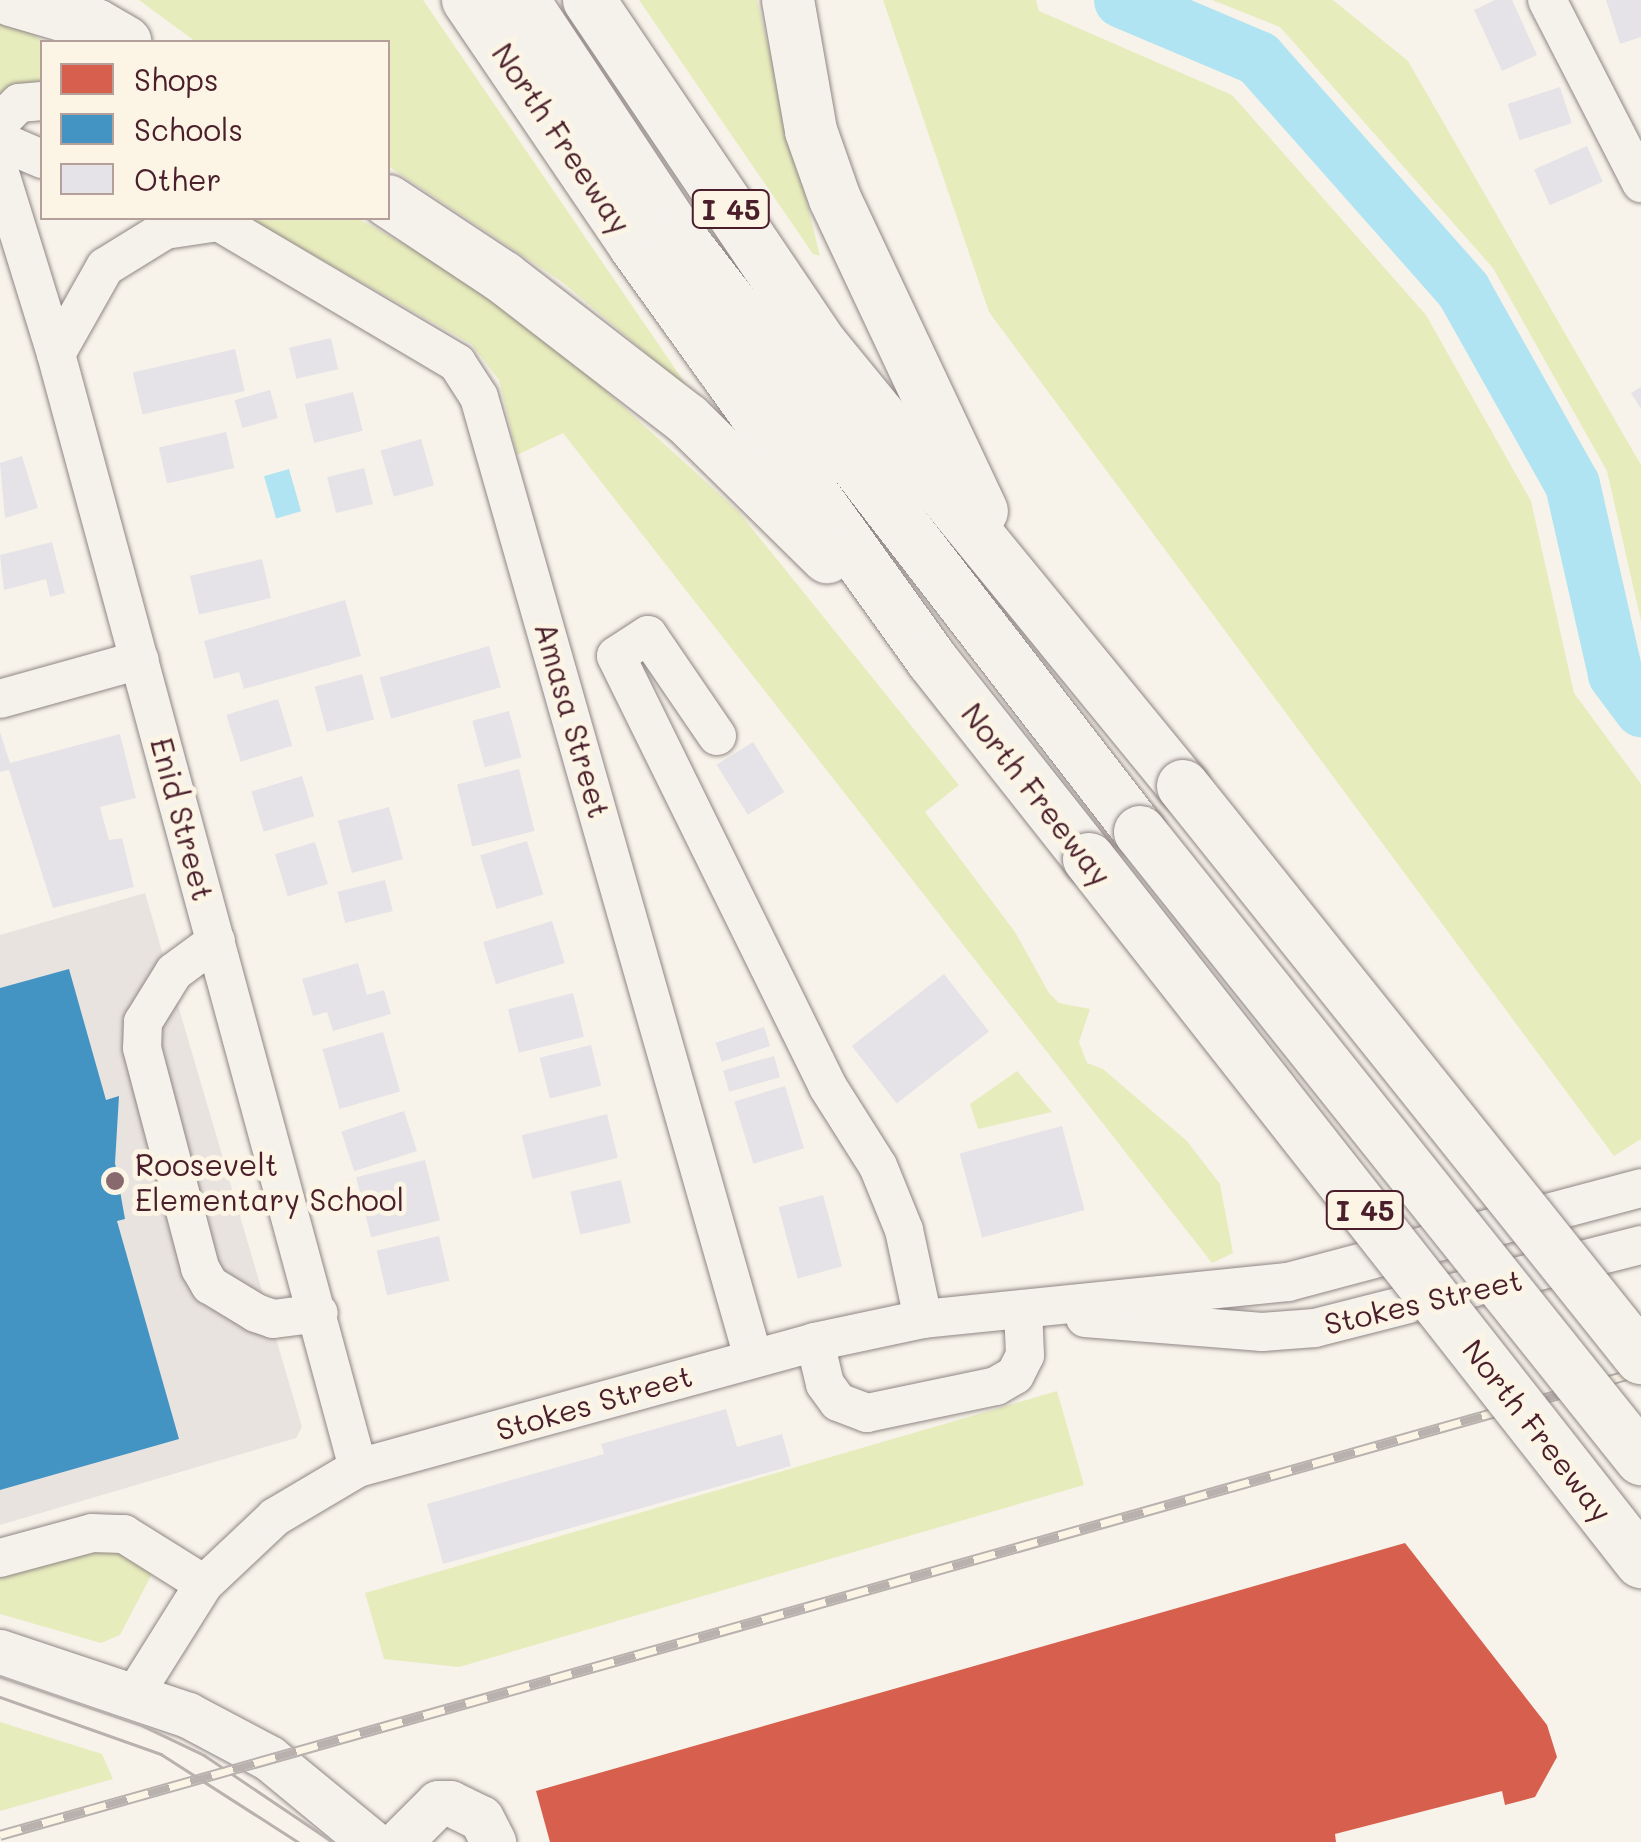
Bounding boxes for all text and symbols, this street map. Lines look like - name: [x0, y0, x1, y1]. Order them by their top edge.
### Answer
- street label: North Freeway: [485, 36, 639, 240]
- legend: [40, 40, 390, 220]
- text: Shops: [134, 59, 219, 99]
- text: Schools: [134, 109, 243, 149]
- text: Other: [134, 159, 222, 199]
- road number: I 45: [691, 186, 771, 232]
- street label: Amasa Street: [528, 618, 618, 822]
- street label: North Freeway: [955, 696, 1119, 892]
- street label: Enid Street: [144, 734, 222, 904]
- place label: Roosevelt Elementary School: [135, 1146, 404, 1216]
- marker: Roosevelt Elementary School: [104, 1170, 126, 1192]
- road number: I 45: [1325, 1187, 1405, 1233]
- street label: Stokes Street: [1321, 1261, 1525, 1341]
- street label: North Freeway: [1456, 1332, 1620, 1528]
- street label: Stokes Street: [492, 1357, 696, 1447]

